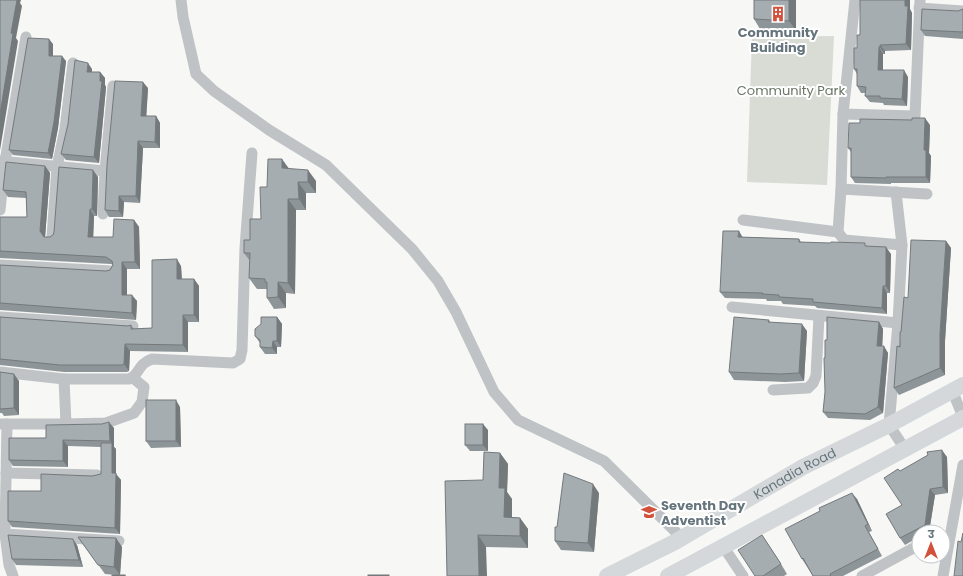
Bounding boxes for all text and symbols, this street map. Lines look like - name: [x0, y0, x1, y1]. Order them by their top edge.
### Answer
- building icon: Community Building: [769, 5, 787, 23]
- place label: Community Building: [738, 23, 819, 57]
- park label: Community Park: [737, 81, 845, 100]
- street label: Kanadia Road: [750, 443, 839, 504]
- place label: Seventh Day Adventist: [661, 496, 746, 530]
- school or university icon: Seventh Day Adventist: [640, 503, 658, 521]
- north arrow: [911, 524, 951, 564]
- text: उ: [927, 526, 935, 542]

